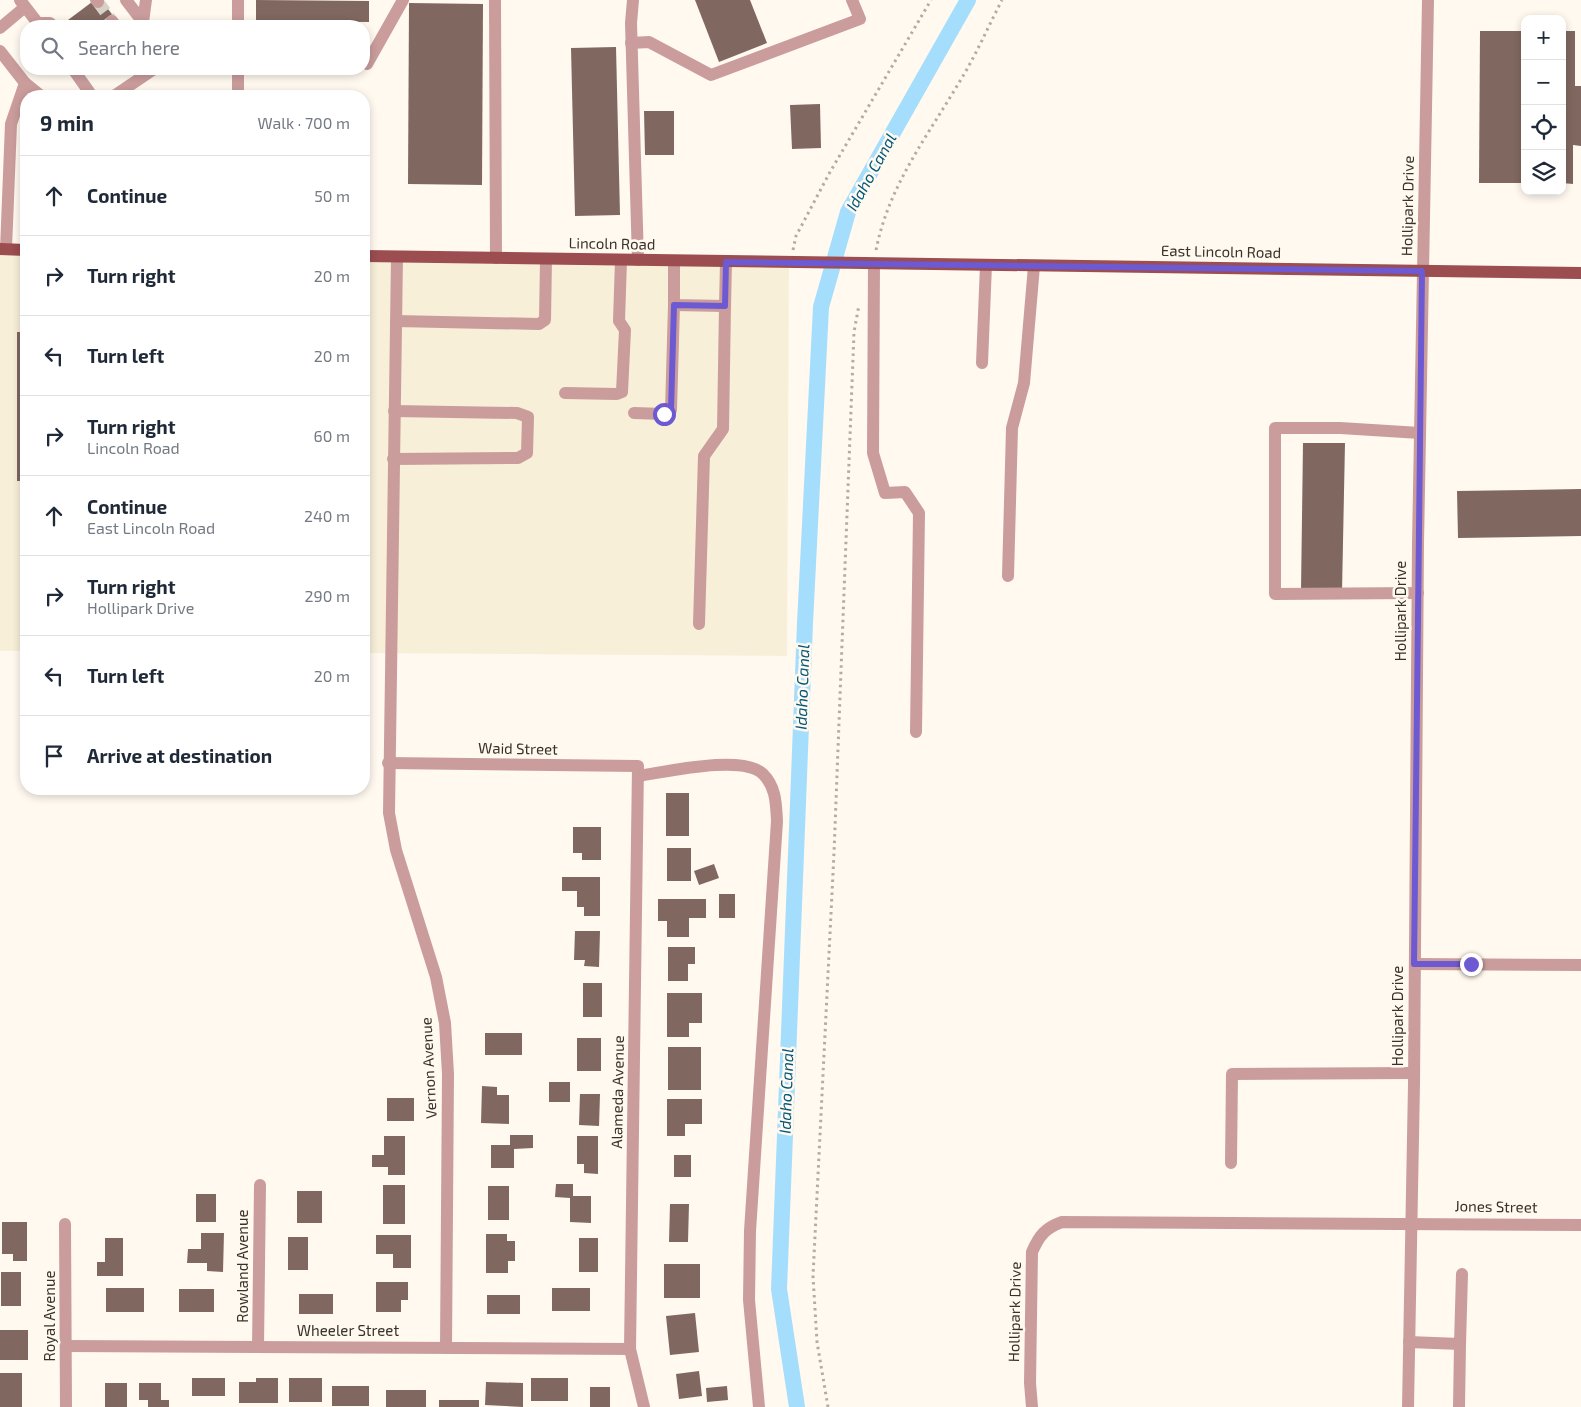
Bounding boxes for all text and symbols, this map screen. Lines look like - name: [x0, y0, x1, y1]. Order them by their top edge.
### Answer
- map controls: [1521, 15, 1566, 195]
- button: +: [1521, 15, 1566, 60]
- search box: [20, 20, 370, 75]
- icon: search: [38, 34, 66, 62]
- text: Search here: [78, 36, 180, 59]
- button: −: [1521, 60, 1566, 105]
- button: locate: [1521, 105, 1566, 150]
- text: 9 min: [40, 110, 94, 135]
- text: Walk · 700 m: [258, 113, 350, 132]
- water label: Idaho Canal: [842, 130, 900, 214]
- button: layers: [1521, 150, 1566, 195]
- street label: Hollipark Drive: [1397, 156, 1417, 256]
- icon: ahead: [40, 182, 68, 210]
- text: Continue: [87, 184, 167, 207]
- text: 50 m: [314, 186, 350, 205]
- street label: Lincoln Road: [568, 233, 656, 253]
- street label: East Lincoln Road: [1161, 241, 1281, 261]
- icon: right: [40, 262, 68, 290]
- text: Turn right: [87, 264, 175, 287]
- text: 20 m: [314, 266, 350, 285]
- icon: left: [40, 342, 68, 370]
- text: Turn left: [87, 344, 164, 367]
- text: 20 m: [314, 346, 350, 365]
- route start: [653, 403, 676, 426]
- text: Turn right: [87, 415, 175, 438]
- icon: right: [40, 422, 68, 450]
- text: 60 m: [314, 426, 350, 445]
- text: Lincoln Road: [87, 438, 180, 457]
- text: Continue: [87, 495, 167, 518]
- icon: ahead: [40, 502, 68, 530]
- text: 240 m: [304, 506, 350, 525]
- text: East Lincoln Road: [87, 518, 215, 537]
- street label: Hollipark Drive: [1391, 561, 1409, 661]
- text: Turn right: [87, 575, 175, 598]
- icon: right: [40, 582, 68, 610]
- text: 290 m: [305, 586, 350, 605]
- text: Hollipark Drive: [87, 598, 194, 617]
- water label: Idaho Canal: [791, 644, 812, 730]
- icon: left: [40, 662, 68, 690]
- text: Turn left: [87, 664, 164, 687]
- text: 20 m: [314, 666, 350, 685]
- street label: Waid Street: [478, 738, 558, 758]
- icon: arrive: [40, 742, 68, 770]
- text: Arrive at destination: [87, 744, 272, 767]
- route end: [1460, 953, 1483, 976]
- street label: Hollipark Drive: [1388, 966, 1406, 1066]
- street label: Vernon Avenue: [416, 1017, 440, 1119]
- street label: Alameda Avenue: [607, 1035, 627, 1149]
- water label: Idaho Canal: [775, 1048, 796, 1134]
- street label: Jones Street: [1454, 1196, 1538, 1216]
- street label: Rowland Avenue: [233, 1209, 251, 1323]
- street label: Hollipark Drive: [1004, 1262, 1024, 1362]
- street label: Royal Avenue: [40, 1270, 58, 1362]
- street label: Wheeler Street: [297, 1321, 399, 1339]

